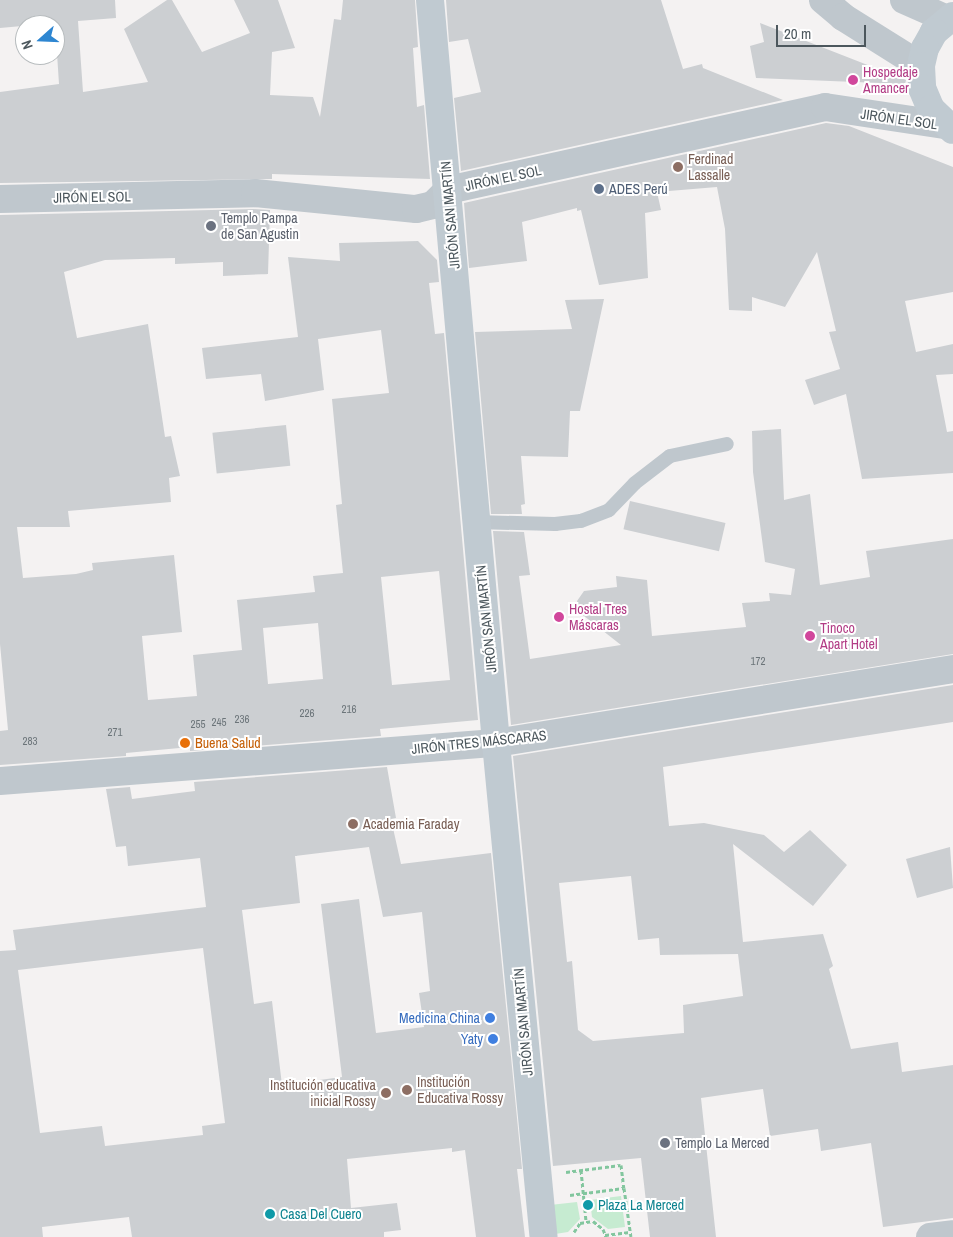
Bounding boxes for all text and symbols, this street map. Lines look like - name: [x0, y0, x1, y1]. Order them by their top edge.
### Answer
- north arrow: [15, 15, 65, 65]
- scale bar: [778, 15, 868, 47]
- text: 20 m: [784, 23, 811, 44]
- text: N: [17, 38, 37, 52]
- place label: Hospedaje Amancer: [863, 64, 918, 96]
- marker: Hospedaje Amancer: [847, 74, 859, 86]
- street label: JIRÓN EL SOL: [859, 105, 939, 133]
- place label: Ferdinad Lassalle: [688, 151, 733, 184]
- street label: JIRÓN SAN MARTÍN: [437, 160, 463, 270]
- marker: Ferdinad Lassalle: [672, 161, 684, 173]
- street label: JIRÓN EL SOL: [463, 162, 543, 194]
- place label: ADES Perú: [609, 181, 668, 197]
- marker: ADES Perú: [593, 183, 605, 195]
- street label: JIRÓN EL SOL: [53, 188, 131, 206]
- place label: Templo Pampa de San Agustin: [221, 210, 300, 242]
- marker: Templo Pampa de San Agustin: [205, 220, 217, 232]
- street label: JIRÓN SAN MARTÍN: [472, 564, 500, 674]
- place label: Hostal Tres Máscaras: [569, 601, 627, 634]
- marker: Hostal Tres Máscaras: [553, 611, 565, 623]
- place label: Tinoco Apart Hotel: [820, 620, 877, 652]
- marker: Tinoco Apart Hotel: [804, 630, 816, 642]
- house number: 172: [750, 654, 766, 668]
- house number: 216: [341, 702, 357, 716]
- house number: 226: [299, 706, 315, 720]
- house number: 236: [234, 712, 250, 726]
- house number: 245: [211, 715, 227, 729]
- house number: 255: [190, 717, 206, 731]
- house number: 271: [107, 725, 123, 739]
- street label: JIRÓN TRES MÁSCARAS: [411, 727, 547, 757]
- house number: 283: [22, 734, 38, 748]
- place label: Buena Salud: [195, 735, 261, 751]
- marker: Buena Salud: [179, 737, 191, 749]
- place label: Academia Faraday: [363, 816, 459, 832]
- marker: Academia Faraday: [347, 818, 359, 830]
- street label: JIRÓN SAN MARTÍN: [510, 967, 536, 1077]
- place label: Medicina China: [399, 1010, 480, 1026]
- marker: Medicina China: [484, 1012, 496, 1024]
- place label: Yaty: [461, 1031, 483, 1047]
- marker: Yaty: [487, 1033, 499, 1045]
- place label: Institución Educativa Rossy: [417, 1074, 503, 1106]
- place label: Institución educativa inicial Rossy: [270, 1077, 376, 1110]
- marker: Institución Educativa Rossy: [401, 1084, 413, 1096]
- marker: Institución educativa inicial Rossy: [380, 1087, 392, 1099]
- place label: Templo La Merced: [675, 1135, 769, 1151]
- marker: Templo La Merced: [659, 1137, 671, 1149]
- place label: Plaza La Merced: [598, 1197, 684, 1213]
- marker: Plaza La Merced: [582, 1199, 594, 1211]
- place label: Casa Del Cuero: [280, 1206, 362, 1222]
- marker: Casa Del Cuero: [264, 1208, 276, 1220]

